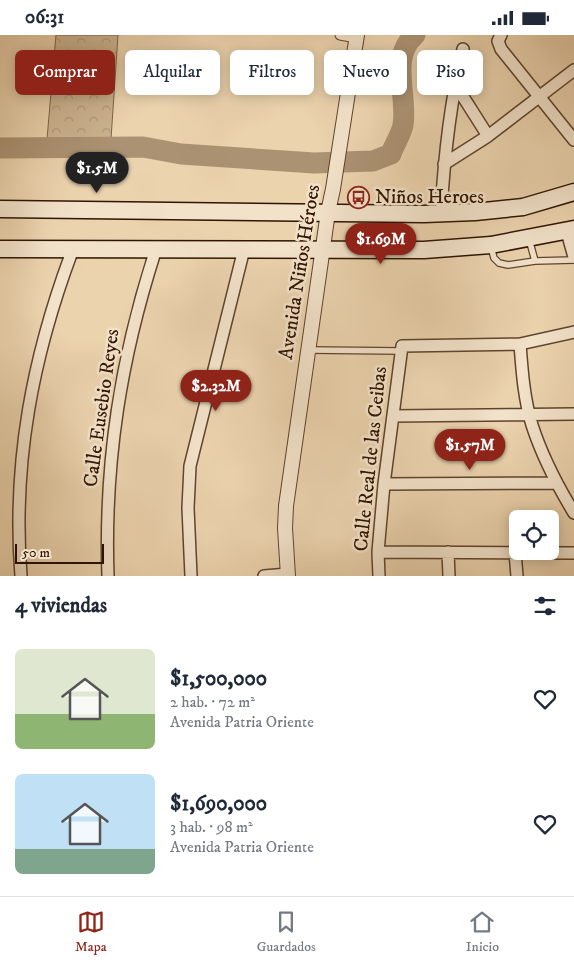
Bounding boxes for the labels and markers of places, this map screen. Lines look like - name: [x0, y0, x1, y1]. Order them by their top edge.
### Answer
- pin: $1.5M: [62, 151, 132, 194]
- bus stop icon: Niños Heroes: [347, 185, 371, 209]
- place label: Niños Heroes: [375, 185, 484, 210]
- pin: $1.69M: [340, 223, 422, 265]
- pin: $2.32M: [175, 369, 257, 412]
- pin: $1.57M: [429, 429, 511, 471]

